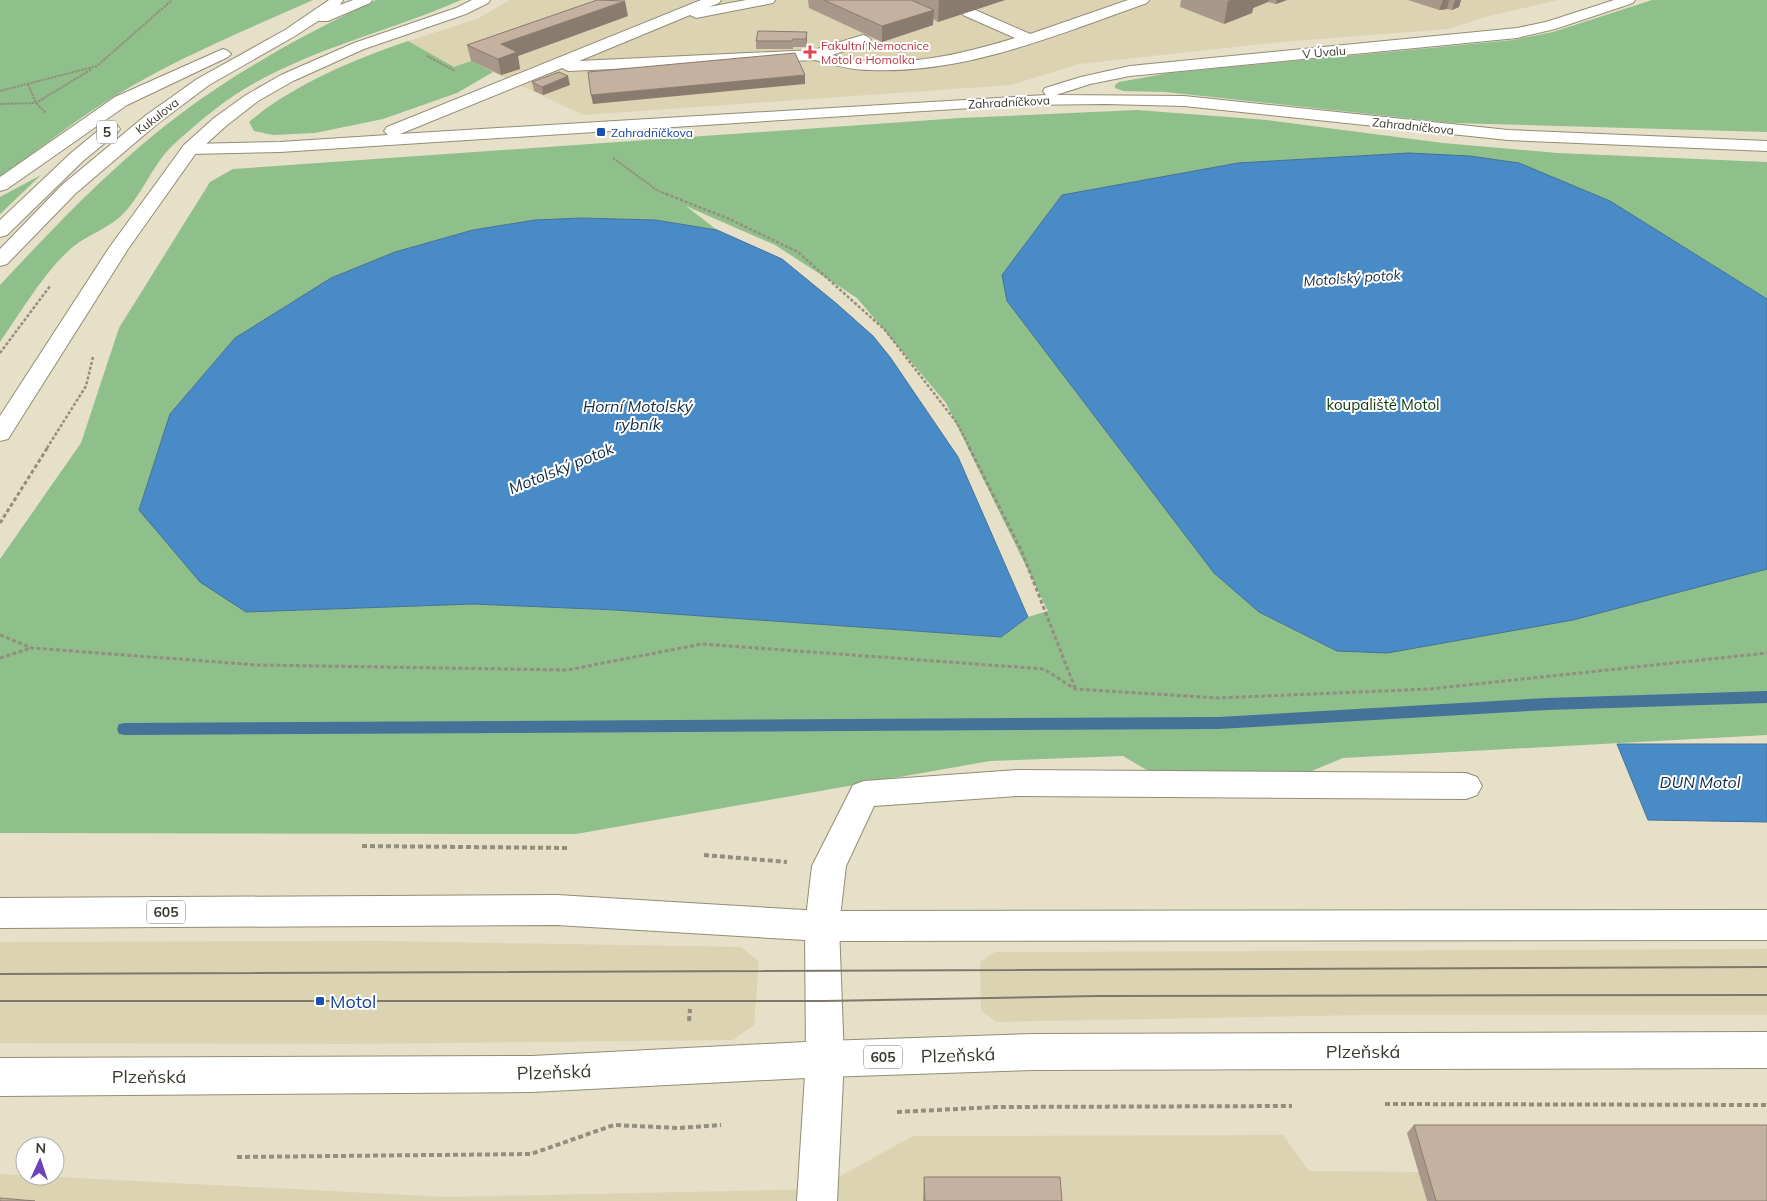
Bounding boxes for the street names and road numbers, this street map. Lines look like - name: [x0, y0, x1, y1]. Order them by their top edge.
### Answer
- street label: V Úvalu: [1302, 43, 1346, 61]
- street label: Zahradníčkova: [968, 92, 1050, 112]
- street label: Kukulova: [132, 95, 182, 137]
- street label: Zahradníčkova: [1371, 114, 1455, 138]
- road number: 5: [97, 120, 117, 144]
- road number: 605: [147, 900, 185, 924]
- street label: Plzeňská: [1326, 1040, 1400, 1063]
- street label: Plzeňská: [920, 1042, 996, 1068]
- road number: 605: [864, 1046, 902, 1068]
- street label: Plzeňská: [516, 1059, 592, 1085]
- street label: Plzeňská: [112, 1065, 186, 1088]

